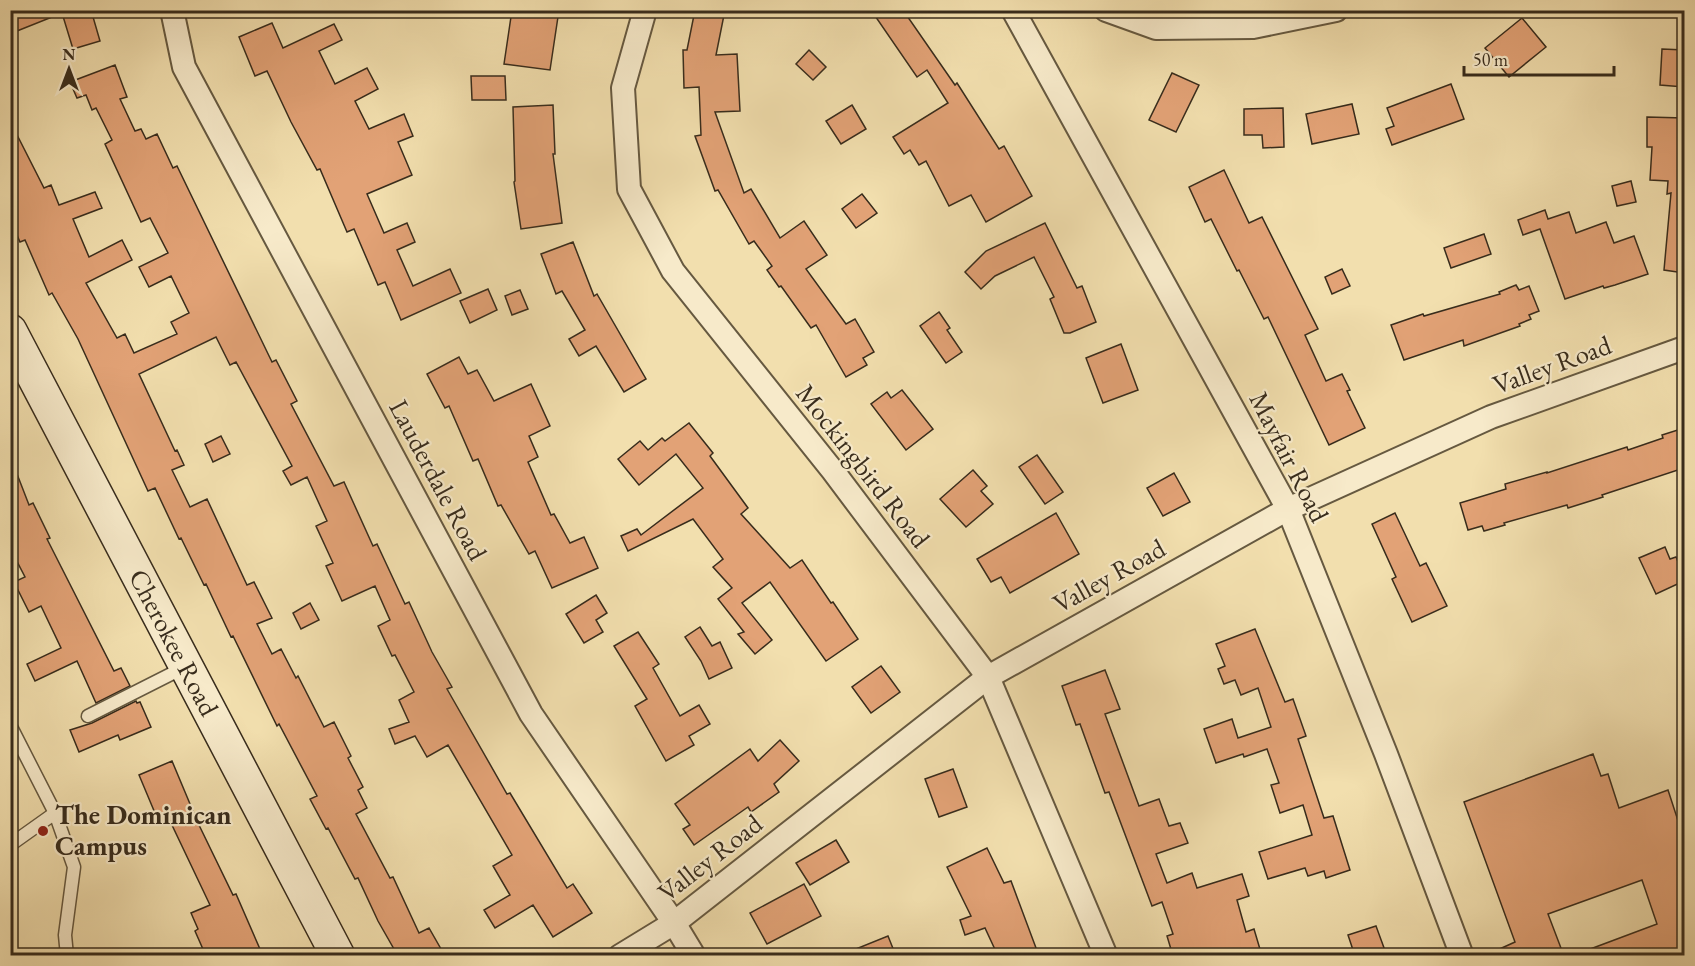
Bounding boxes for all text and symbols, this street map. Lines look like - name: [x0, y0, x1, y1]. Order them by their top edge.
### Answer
- north arrow: [39, 39, 99, 99]
- scale bar: [1464, 39, 1614, 77]
- text: N: [63, 44, 76, 65]
- text: 50 m: [1473, 48, 1508, 71]
- street label: Valley Road: [1488, 327, 1616, 402]
- street label: Mockingbird Road: [788, 377, 939, 555]
- street label: Mayfair Road: [1242, 385, 1338, 528]
- street label: Lauderdale Road: [381, 393, 496, 567]
- street label: Valley Road: [1046, 530, 1172, 621]
- street label: Cherokee Road: [121, 563, 227, 722]
- place label: The Dominican Campus: [55, 797, 232, 863]
- street label: Valley Road: [650, 806, 769, 909]
- marker: The Dominican Campus: [36, 824, 50, 838]

